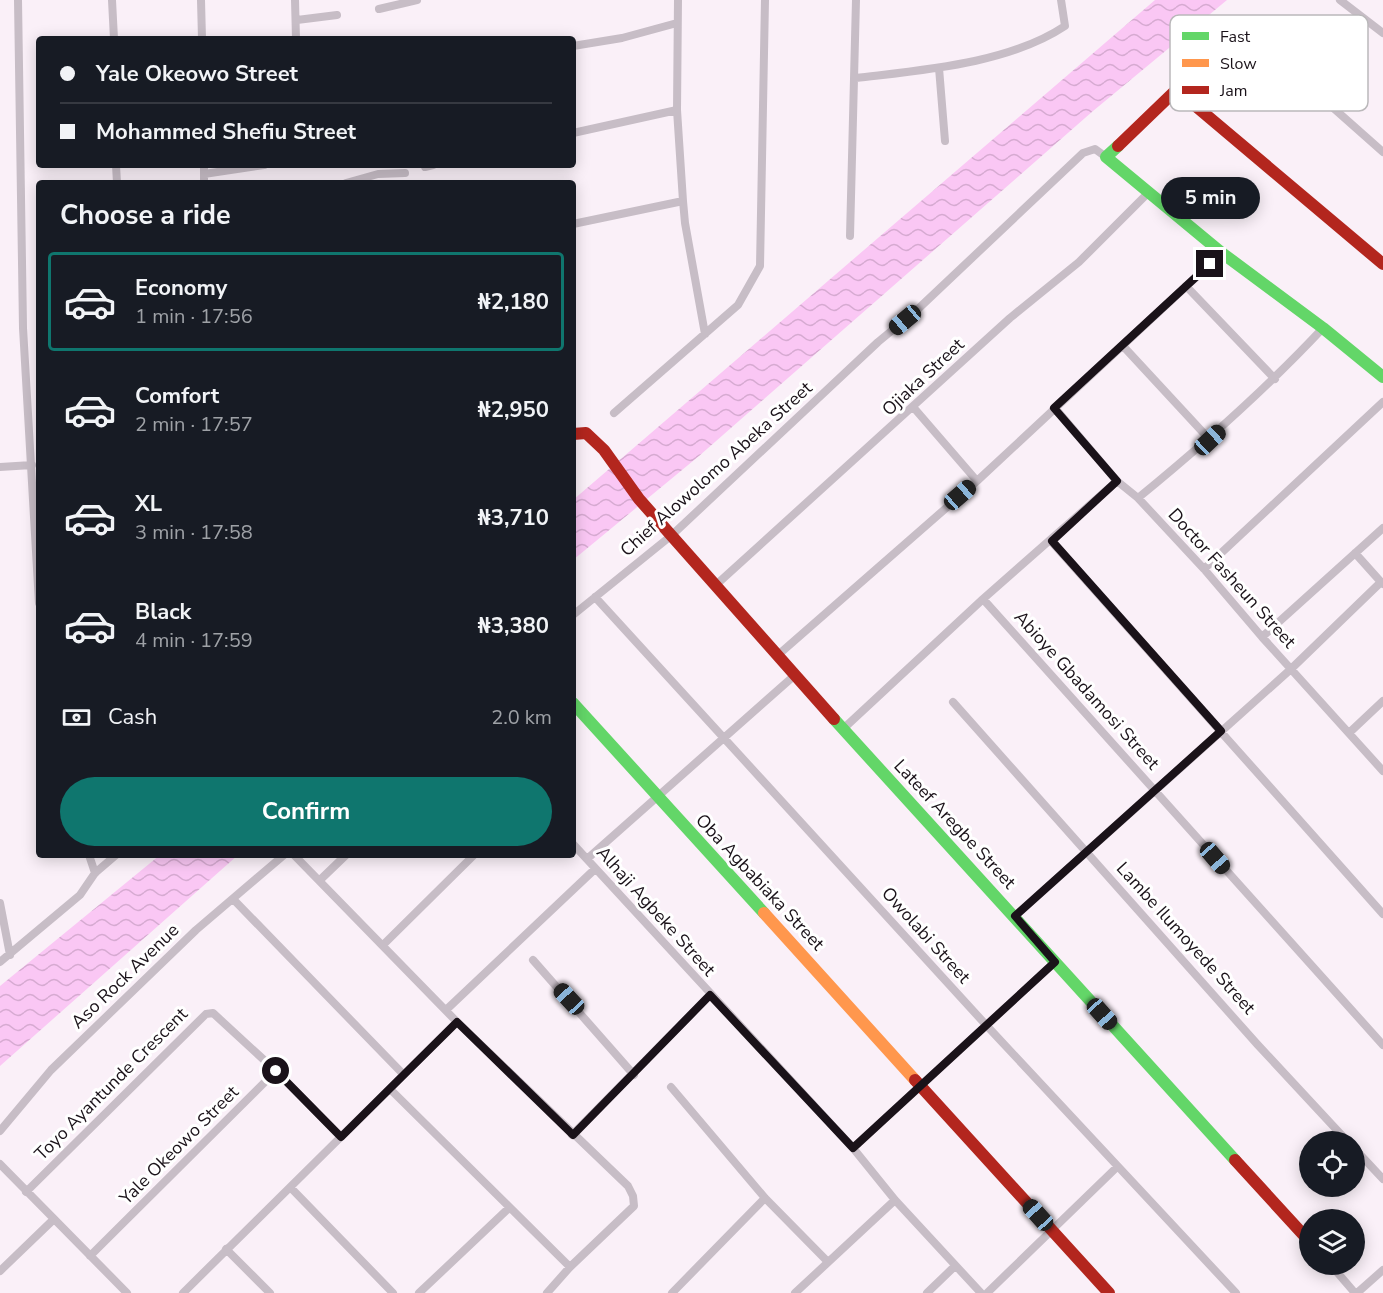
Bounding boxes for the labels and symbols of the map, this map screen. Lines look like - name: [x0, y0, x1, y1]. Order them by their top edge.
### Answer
- legend: [1170, 15, 1368, 111]
- text: Fast: [1220, 26, 1251, 48]
- text: Slow: [1220, 53, 1257, 75]
- text: Jam: [1219, 80, 1247, 102]
- callout: 5 min: [1160, 177, 1260, 219]
- route end: [1196, 250, 1223, 277]
- car: [885, 302, 925, 338]
- street label: Ojiaka Street: [877, 332, 970, 421]
- street label: Chief Alowolomo Abeka Street: [615, 376, 818, 562]
- car: [1191, 421, 1229, 459]
- car: [941, 476, 979, 514]
- street label: Doctor Fasheun Street: [1163, 503, 1302, 654]
- street label: Abioye Gbadamosi Street: [1009, 605, 1165, 775]
- street label: Lateef Aregbe Street: [889, 754, 1022, 894]
- street label: Oba Agbabiaka Street: [690, 809, 830, 956]
- car: [1196, 839, 1234, 877]
- street label: Alhaji Agbeke Street: [591, 841, 721, 982]
- street label: Lambe Ilumoyede Street: [1111, 857, 1261, 1020]
- street label: Owolabi Street: [876, 882, 976, 989]
- street label: Aso Rock Avenue: [66, 918, 184, 1034]
- car: [550, 980, 588, 1018]
- car: [1083, 995, 1121, 1033]
- street label: Toyo Ayantunde Crescent: [29, 1002, 193, 1166]
- route start: [262, 1057, 289, 1084]
- street label: Yale Okeowo Street: [114, 1080, 244, 1210]
- car: [1019, 1196, 1057, 1234]

